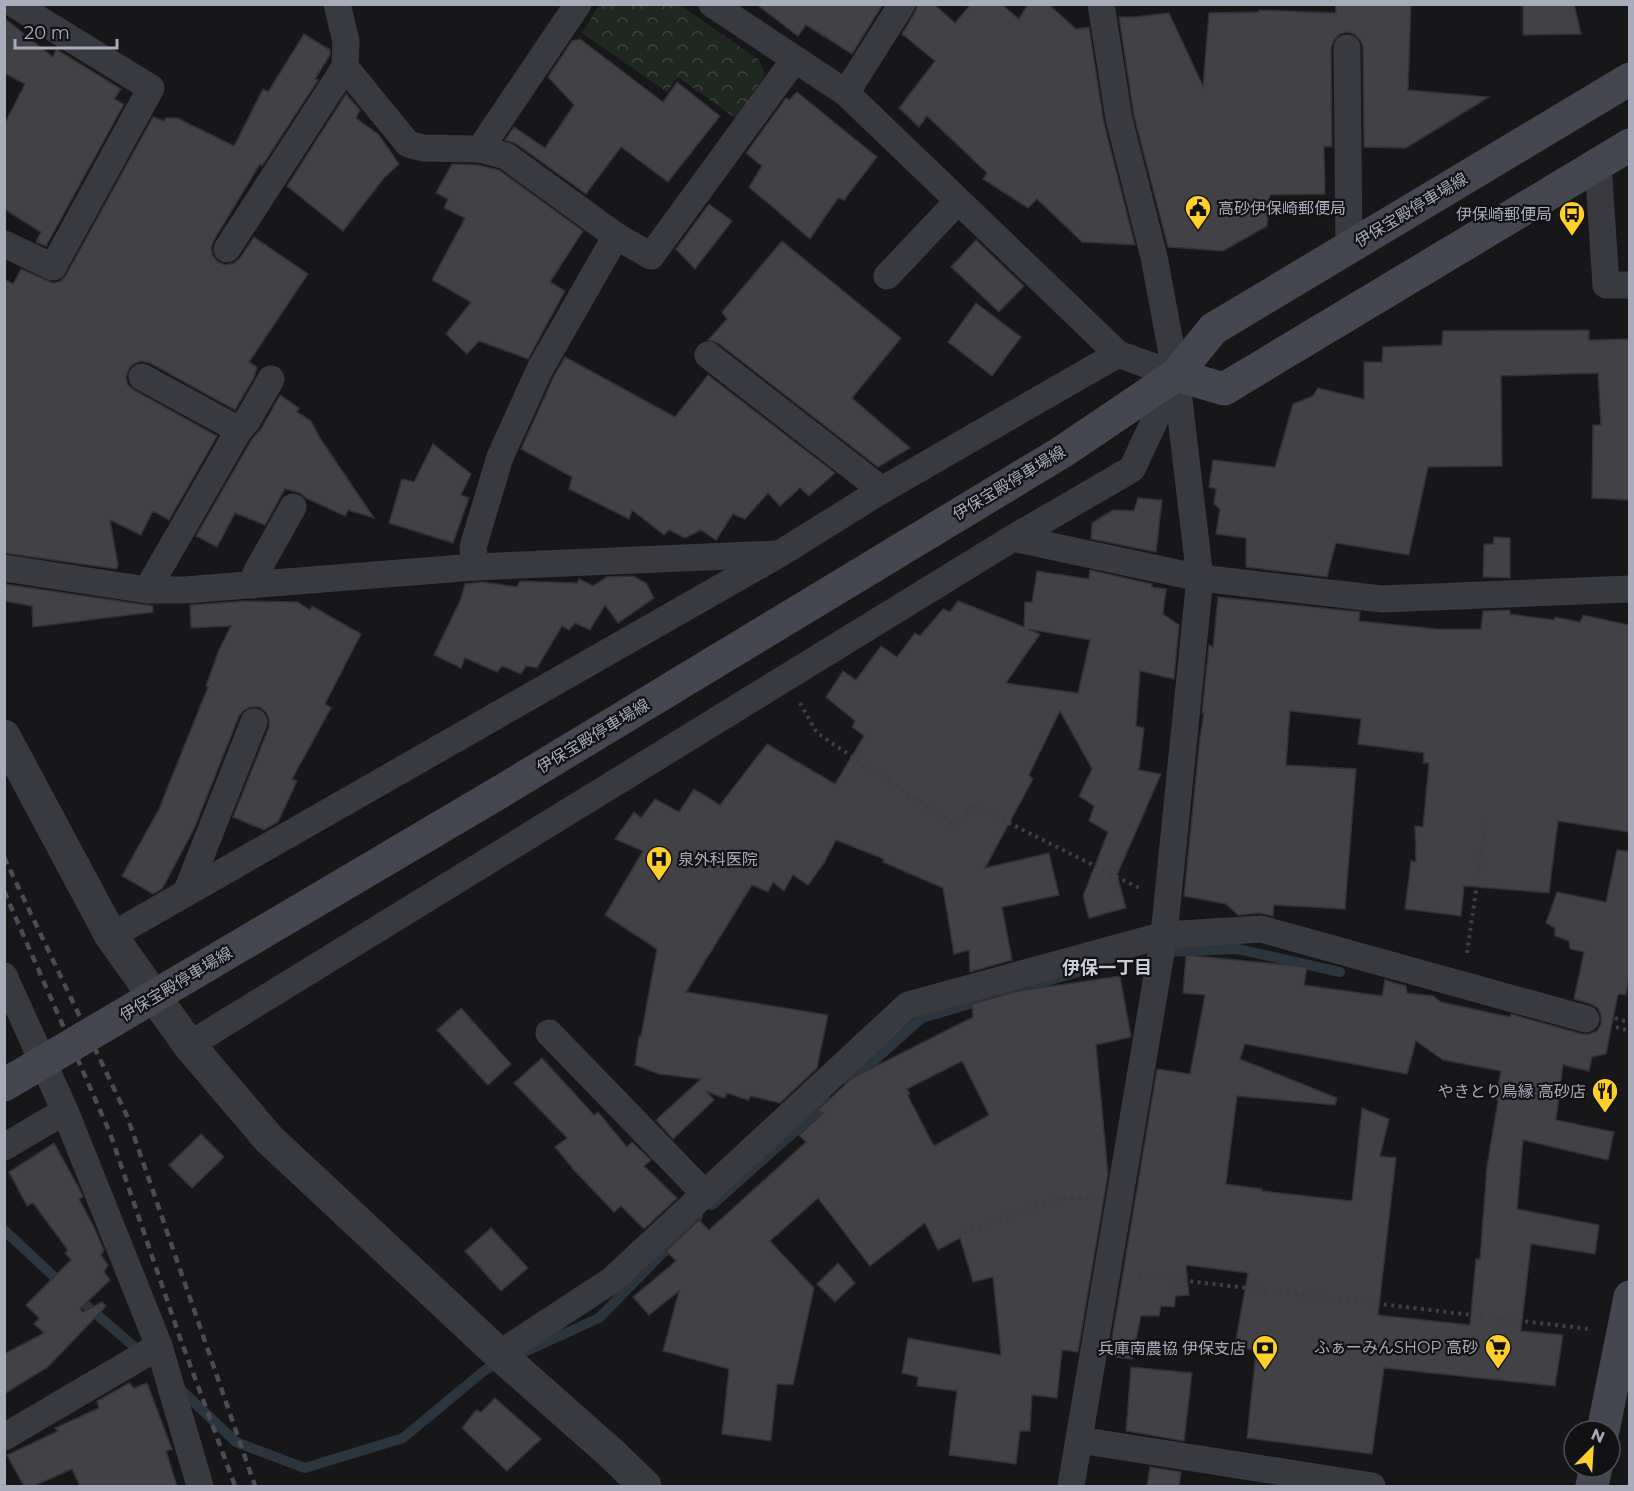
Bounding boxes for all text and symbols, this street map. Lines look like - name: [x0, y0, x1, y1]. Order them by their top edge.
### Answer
- scale bar: [15, 12, 117, 50]
- text: 20 m: [24, 22, 70, 44]
- street label: 伊保宝殿停車場線: [1351, 169, 1471, 251]
- public building icon: 高砂伊保崎郵便局: [1183, 193, 1213, 231]
- place label: 高砂伊保崎郵便局: [1218, 199, 1346, 218]
- bus stop icon: 伊保崎郵便局: [1557, 199, 1587, 237]
- place label: 伊保崎郵便局: [1456, 205, 1552, 224]
- street label: 伊保宝殿停車場線: [949, 442, 1069, 524]
- street label: 伊保宝殿停車場線: [533, 695, 653, 777]
- hospital icon: 泉外科医院: [644, 844, 674, 882]
- place label: 泉外科医院: [678, 850, 758, 869]
- street label: 伊保宝殿停車場線: [116, 943, 236, 1025]
- district label: 伊保一丁目: [1062, 957, 1152, 979]
- restaurant icon: やきとり鳥縁 高砂店: [1590, 1076, 1620, 1114]
- place label: やきとり鳥縁 高砂店: [1438, 1082, 1586, 1101]
- supermarket icon: ふぁーみんSHOP 高砂: [1483, 1332, 1513, 1370]
- bank icon: 兵庫南農協 伊保支店: [1250, 1333, 1280, 1371]
- place label: ふぁーみんSHOP 高砂: [1314, 1338, 1478, 1357]
- place label: 兵庫南農協 伊保支店: [1098, 1339, 1246, 1358]
- north arrow: [1562, 1419, 1622, 1479]
- text: N: [1588, 1424, 1608, 1447]

